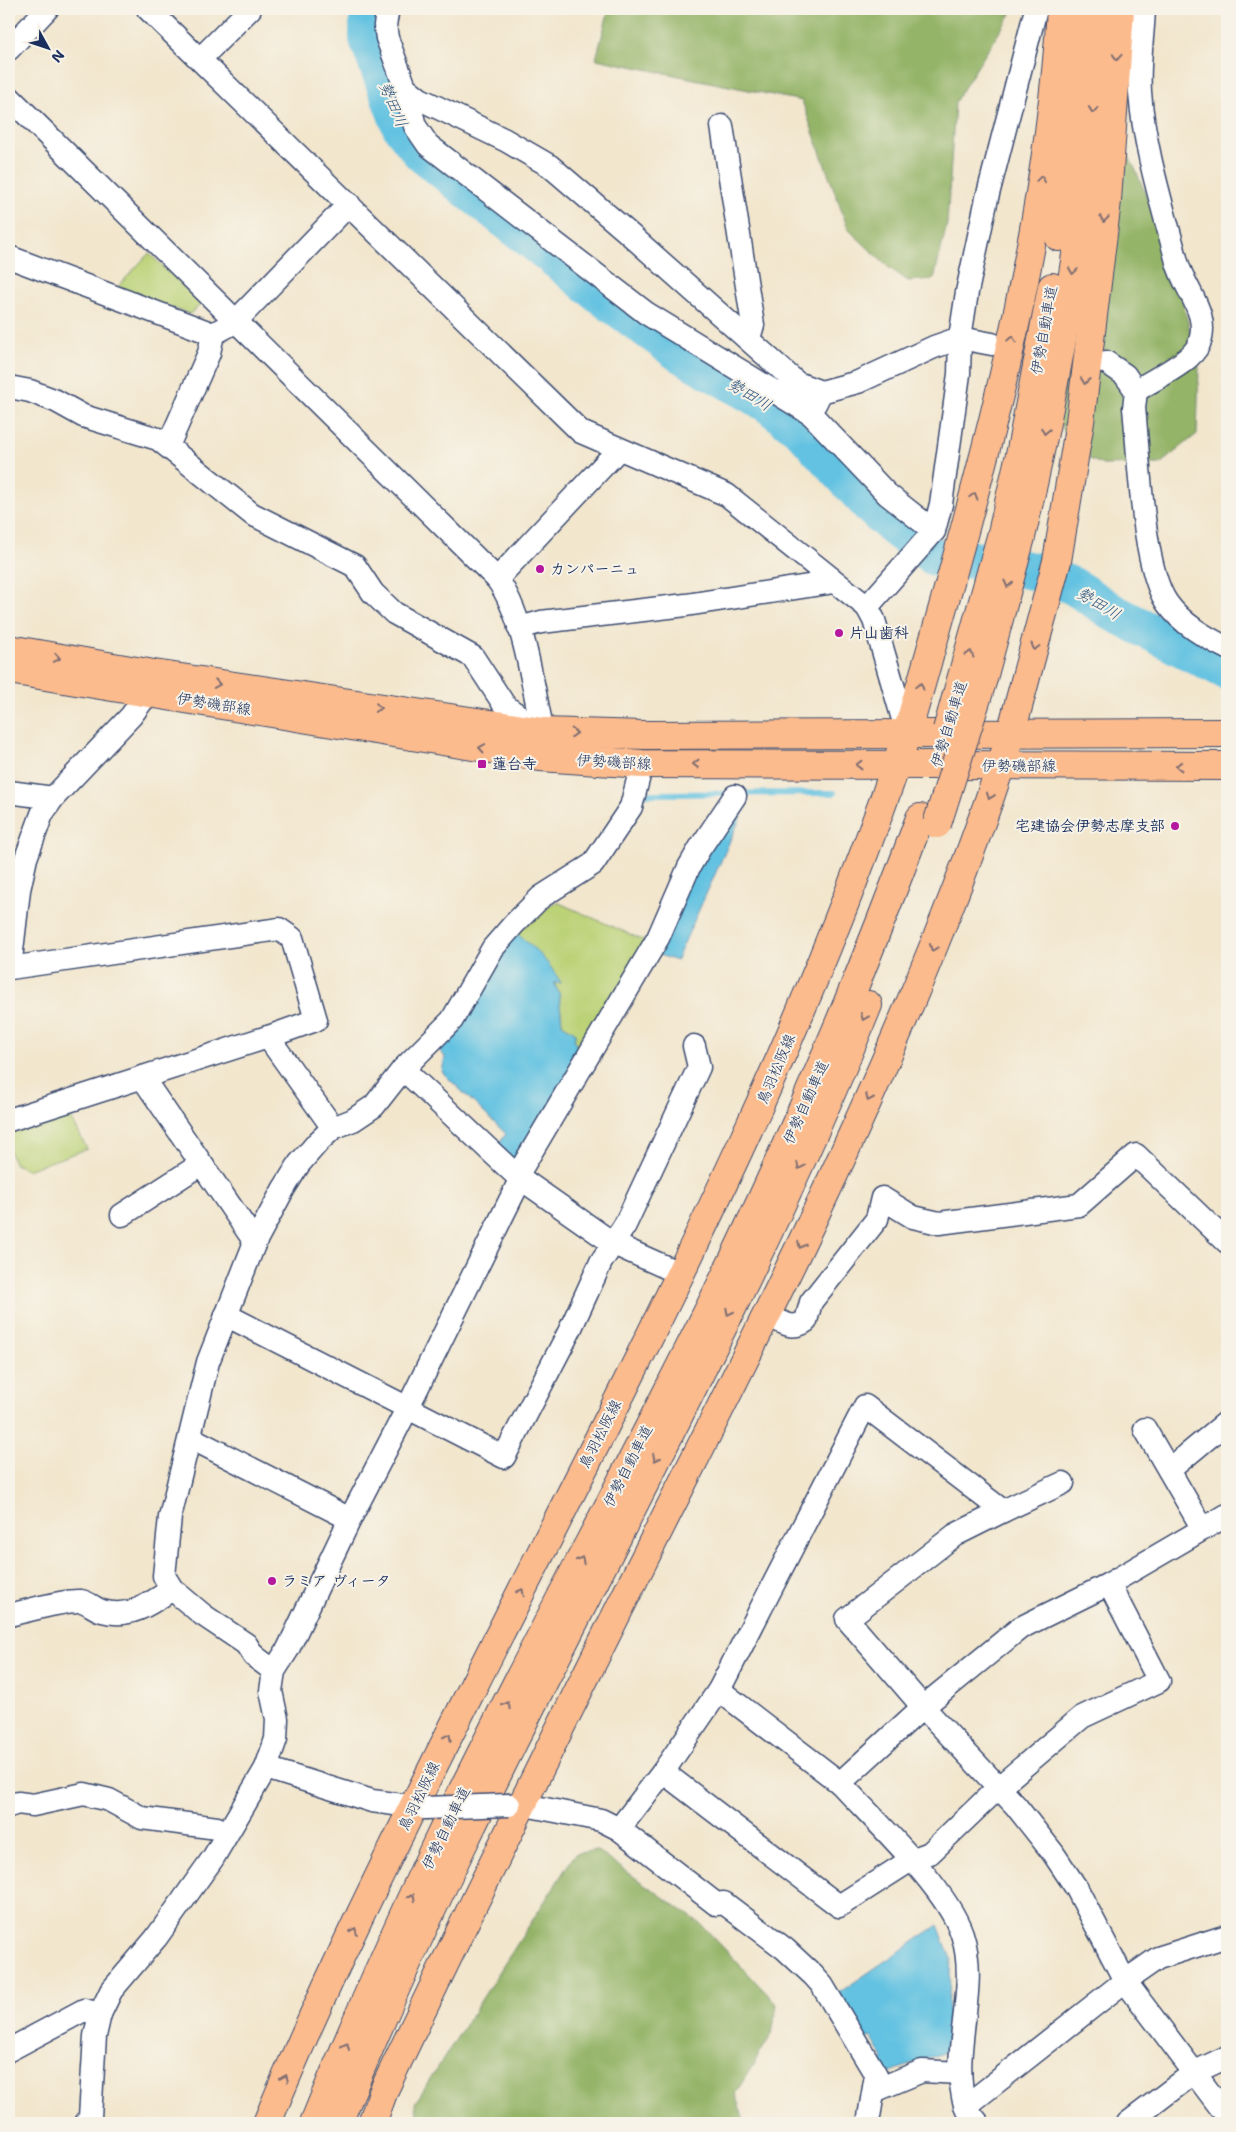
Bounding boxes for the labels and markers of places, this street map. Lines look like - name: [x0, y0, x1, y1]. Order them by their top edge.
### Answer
- place label: カンパーニュ: [550, 559, 639, 579]
- marker: カンパーニュ: [534, 563, 546, 575]
- place label: 片山歯科: [849, 623, 909, 643]
- marker: 片山歯科: [833, 627, 845, 639]
- place label: 蓮台寺: [492, 754, 537, 774]
- marker: 蓮台寺: [476, 758, 488, 770]
- place label: 宅建協会伊勢志摩支部: [1015, 816, 1165, 836]
- marker: 宅建協会伊勢志摩支部: [1169, 820, 1181, 832]
- place label: ラミア ヴィータ: [282, 1571, 391, 1591]
- marker: ラミア ヴィータ: [266, 1575, 278, 1587]

